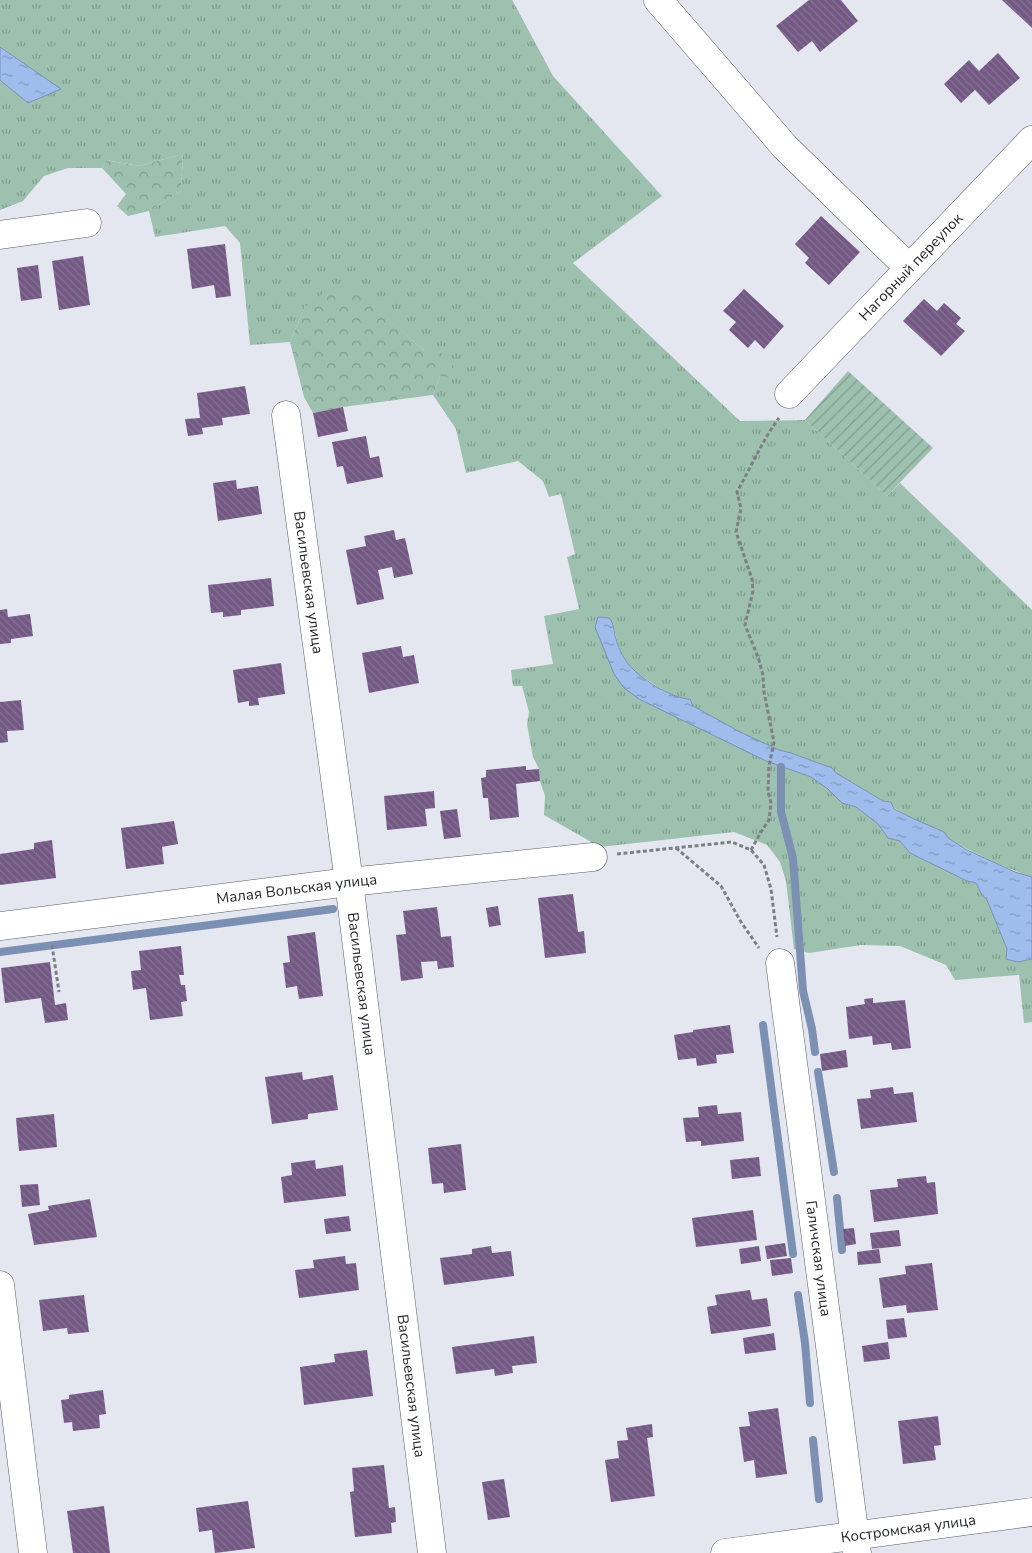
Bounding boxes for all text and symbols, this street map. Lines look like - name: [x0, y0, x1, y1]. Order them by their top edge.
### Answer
- street label: Нагорный переулок: [854, 208, 967, 325]
- street label: Васильевская улица: [289, 510, 328, 655]
- street label: Малая Вольская улица: [215, 869, 378, 909]
- street label: Васильевская улица: [343, 911, 380, 1057]
- street label: Галичская улица: [801, 1199, 836, 1318]
- street label: Васильевская улица: [393, 1313, 430, 1459]
- street label: Костромская улица: [840, 1510, 977, 1547]

